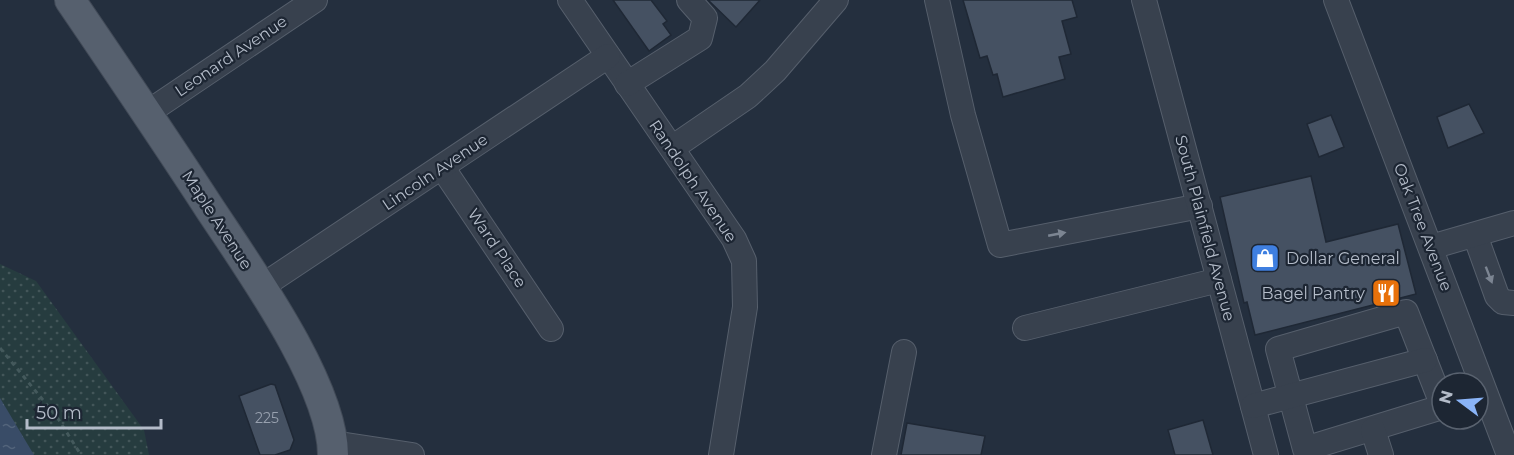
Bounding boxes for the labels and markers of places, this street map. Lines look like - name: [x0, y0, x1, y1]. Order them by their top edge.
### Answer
- shop icon: Dollar General: [1249, 242, 1281, 274]
- place label: Dollar General: [1286, 249, 1400, 268]
- restaurant icon: Bagel Pantry: [1370, 277, 1402, 309]
- place label: Bagel Pantry: [1261, 284, 1365, 303]

